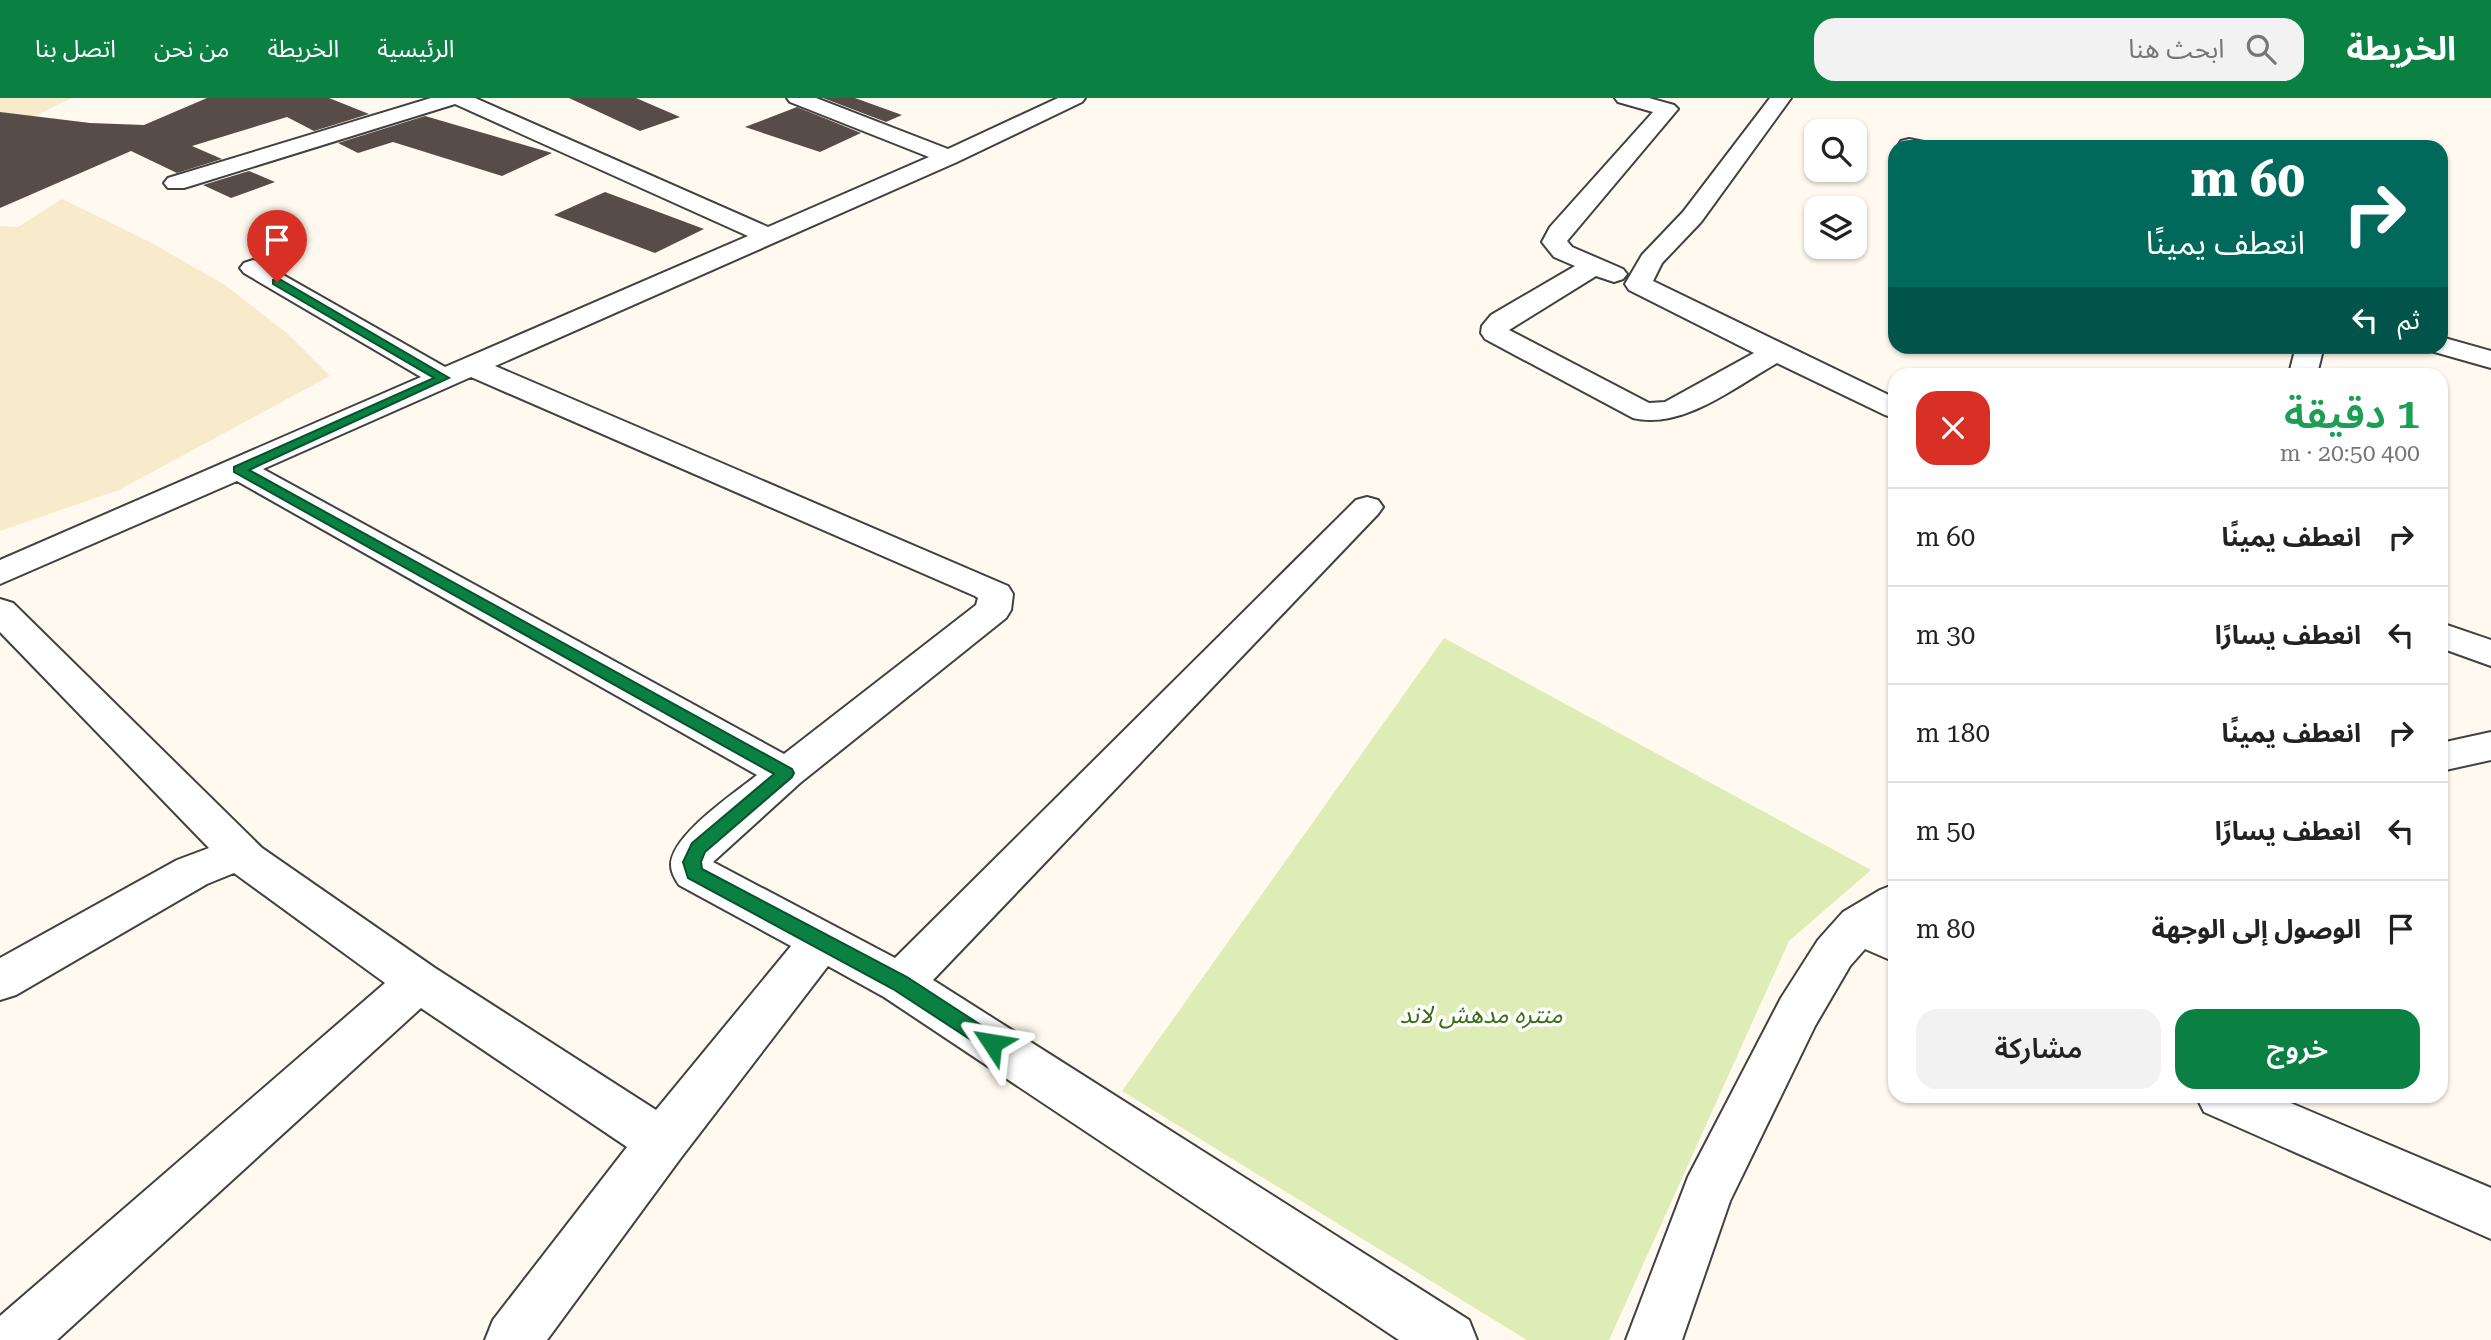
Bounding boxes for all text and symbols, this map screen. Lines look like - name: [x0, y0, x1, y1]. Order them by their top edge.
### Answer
- search box: [1814, 18, 2304, 81]
- text: الخريطة: [2346, 29, 2456, 68]
- icon: search: [2242, 30, 2280, 68]
- text: ابحث هنا: [2128, 34, 2224, 64]
- text: اتصل بنا: [35, 35, 116, 63]
- text: من نحن: [154, 35, 229, 63]
- text: الخريطة: [267, 35, 339, 63]
- text: الرئيسية: [377, 35, 454, 63]
- map controls: [1804, 119, 1867, 259]
- button: search: [1804, 119, 1867, 182]
- text: 60 m: [2190, 151, 2305, 208]
- icon: right: [2329, 168, 2420, 259]
- button: layers: [1804, 196, 1867, 259]
- pin: [247, 210, 307, 282]
- icon: arrive: [258, 221, 296, 259]
- text: انعطف يمينًا: [2146, 224, 2305, 262]
- icon: left: [2346, 301, 2384, 339]
- text: ثم: [2398, 305, 2420, 335]
- text: 1 دقيقة: [2284, 389, 2420, 438]
- button: close: [1916, 391, 1990, 465]
- text: 400 m · 20:50: [2280, 440, 2420, 467]
- icon: right: [2382, 518, 2420, 556]
- text: 60 m: [1916, 522, 1975, 552]
- text: انعطف يمينًا: [2221, 522, 2361, 552]
- icon: left: [2382, 616, 2420, 654]
- text: 30 m: [1916, 620, 1975, 650]
- text: انعطف يسارًا: [2215, 620, 2361, 650]
- icon: right: [2382, 714, 2420, 752]
- text: 180 m: [1916, 718, 1990, 748]
- text: انعطف يمينًا: [2221, 718, 2361, 748]
- icon: left: [2382, 812, 2420, 850]
- text: 50 m: [1916, 816, 1975, 846]
- text: انعطف يسارًا: [2215, 816, 2361, 846]
- icon: arrive: [2382, 910, 2420, 948]
- text: 80 m: [1916, 914, 1975, 944]
- text: الوصول إلى الوجهة: [2152, 914, 2361, 944]
- park label: منتره مدهش لاند: [1400, 1001, 1563, 1029]
- position arrow: [955, 1006, 1029, 1080]
- button: مشاركة: [1916, 1009, 2161, 1089]
- button: خروج: [2175, 1009, 2420, 1089]

